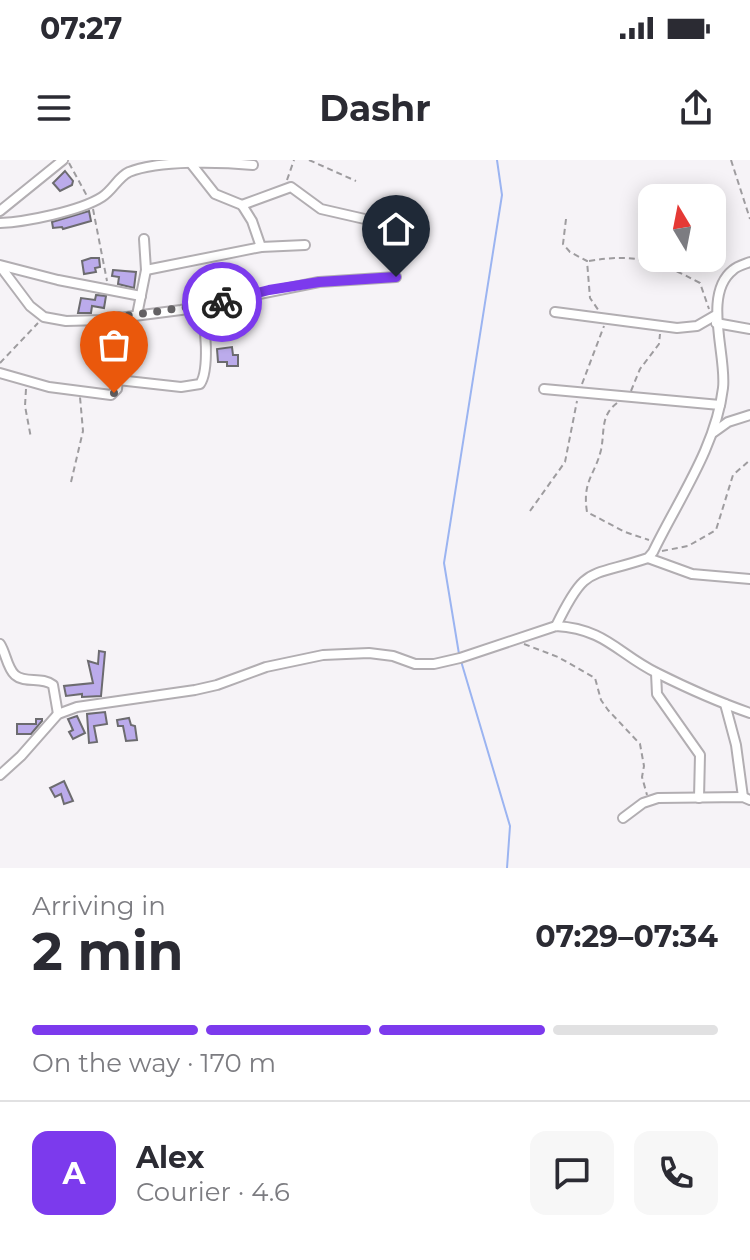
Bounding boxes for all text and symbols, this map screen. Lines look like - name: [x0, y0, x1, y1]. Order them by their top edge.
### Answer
- text: 07:27: [40, 10, 122, 47]
- icon: menu: [32, 86, 76, 130]
- text: Dashr: [319, 86, 431, 130]
- icon: share: [674, 86, 718, 130]
- north arrow: [638, 184, 726, 272]
- map controls: [638, 184, 726, 272]
- pin: [362, 195, 430, 277]
- icon: home: [374, 207, 418, 251]
- courier: [182, 262, 262, 342]
- icon: bike: [200, 280, 244, 324]
- pin: [80, 311, 148, 393]
- icon: bag: [92, 323, 136, 367]
- text: Arriving in: [32, 890, 166, 922]
- text: 07:29–07:34: [535, 918, 718, 955]
- text: 2 min: [32, 920, 184, 983]
- text: On the way · 170 m: [32, 1047, 276, 1079]
- button: chat: [530, 1131, 614, 1215]
- button: phone: [634, 1131, 718, 1215]
- text: Alex: [136, 1139, 204, 1176]
- text: A: [63, 1155, 85, 1192]
- text: Courier · 4.6: [136, 1176, 290, 1208]

